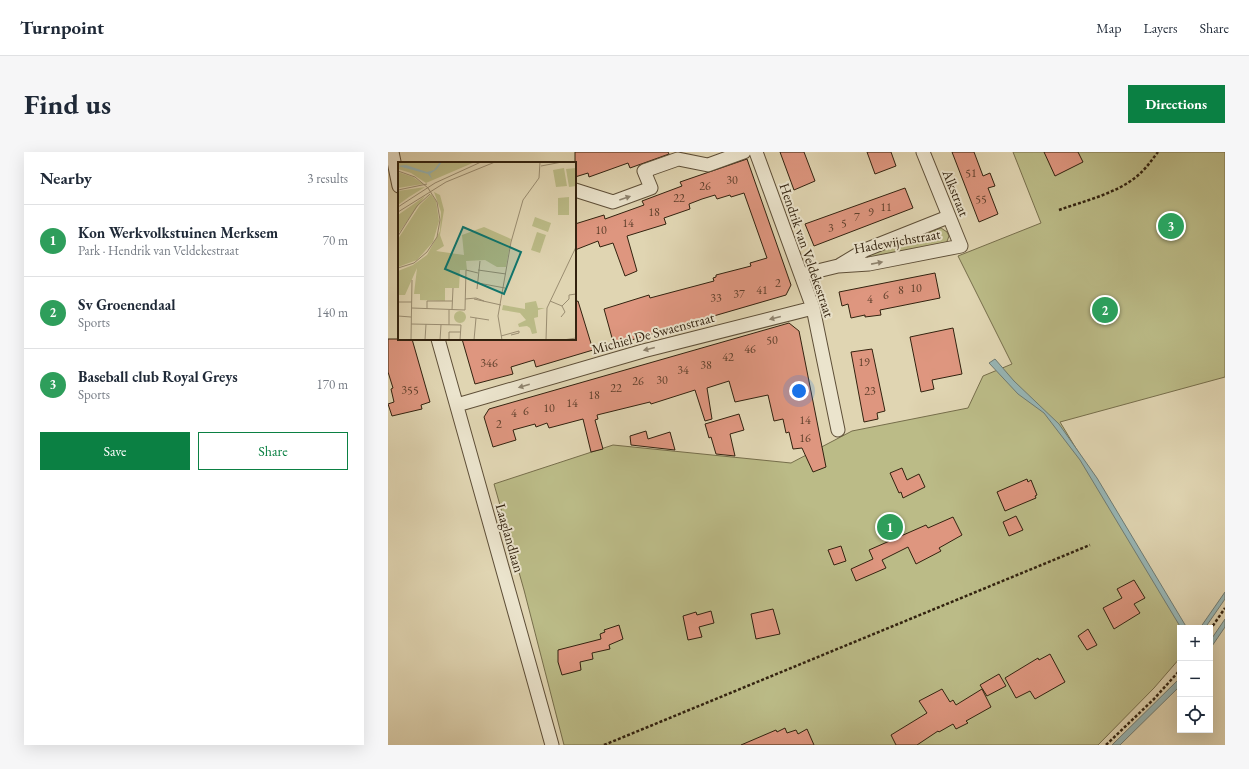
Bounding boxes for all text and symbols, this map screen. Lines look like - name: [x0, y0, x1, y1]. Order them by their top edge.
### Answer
- text: Turnpoint: [20, 15, 104, 40]
- text: Map: [1096, 19, 1121, 37]
- text: Layers: [1143, 19, 1178, 37]
- text: Share: [1200, 19, 1229, 37]
- button: Directions: [1128, 85, 1225, 123]
- text: Find us: [24, 86, 111, 122]
- inset map: [398, 162, 576, 340]
- house number: 51: [965, 165, 977, 181]
- street label: Alkstraat: [938, 166, 974, 220]
- text: Nearby: [40, 167, 92, 189]
- text: 3 results: [307, 170, 348, 187]
- house number: 30: [726, 172, 738, 188]
- house number: 26: [699, 178, 711, 194]
- street label: Hendrik van Veldekestraat: [776, 180, 839, 320]
- house number: 22: [673, 190, 685, 206]
- house number: 55: [975, 191, 987, 207]
- one-way arrow: [620, 194, 632, 200]
- house number: 11: [880, 199, 892, 215]
- house number: 18: [648, 204, 660, 220]
- house number: 9: [868, 204, 874, 220]
- house number: 7: [854, 209, 860, 225]
- pin: 3: [1158, 211, 1184, 241]
- house number: 14: [622, 215, 634, 231]
- house number: 5: [841, 215, 847, 231]
- house number: 3: [828, 220, 834, 236]
- house number: 10: [595, 222, 607, 238]
- text: Kon Werkvolkstuinen Merksem: [78, 223, 278, 242]
- street label: Hadewijchstraat: [852, 224, 942, 257]
- text: 1: [50, 232, 56, 249]
- text: 70 m: [323, 232, 348, 249]
- text: Park · Hendrik van Veldekestraat: [78, 242, 239, 259]
- one-way arrow: [871, 259, 883, 265]
- house number: 2: [775, 275, 781, 291]
- house number: 10: [910, 280, 922, 296]
- house number: 41: [756, 282, 768, 298]
- house number: 8: [898, 282, 904, 298]
- house number: 37: [733, 286, 745, 302]
- house number: 6: [883, 287, 889, 303]
- house number: 33: [710, 290, 722, 306]
- house number: 4: [867, 291, 873, 307]
- text: Sv Groenendaal: [78, 295, 176, 314]
- pin: 2: [1092, 295, 1118, 325]
- text: 2: [50, 304, 56, 321]
- text: 140 m: [317, 304, 348, 321]
- street label: Michiel De Swaenstraat: [590, 308, 717, 358]
- text: Sports: [78, 314, 110, 331]
- one-way arrow: [769, 315, 781, 321]
- house number: 50: [766, 332, 778, 348]
- house number: 46: [744, 341, 756, 357]
- one-way arrow: [643, 347, 655, 353]
- house number: 42: [722, 349, 734, 365]
- house number: 19: [858, 354, 870, 370]
- house number: 346: [480, 355, 498, 371]
- house number: 38: [700, 357, 712, 373]
- house number: 34: [677, 362, 689, 378]
- text: Baseball club Royal Greys: [78, 367, 238, 386]
- house number: 30: [656, 372, 668, 388]
- house number: 26: [632, 373, 644, 389]
- text: 3: [50, 376, 56, 393]
- text: 170 m: [317, 376, 348, 393]
- house number: 22: [610, 380, 622, 396]
- your location: [789, 381, 809, 401]
- house number: 355: [401, 382, 419, 398]
- one-way arrow: [518, 383, 530, 389]
- house number: 23: [864, 383, 876, 399]
- text: Sports: [78, 386, 110, 403]
- house number: 18: [588, 387, 600, 403]
- house number: 14: [566, 395, 578, 411]
- house number: 10: [543, 400, 555, 416]
- house number: 6: [523, 403, 529, 419]
- house number: 4: [511, 405, 517, 421]
- house number: 14: [799, 412, 811, 428]
- house number: 2: [496, 416, 502, 432]
- house number: 16: [799, 430, 811, 446]
- button: Save: [40, 432, 190, 470]
- button: Share: [198, 432, 348, 470]
- street label: Laaglandlaan: [492, 501, 529, 575]
- pin: 1: [877, 512, 903, 542]
- map controls: [1177, 625, 1213, 733]
- button: +: [1177, 625, 1213, 661]
- button: −: [1177, 661, 1213, 697]
- button: locate: [1177, 697, 1213, 733]

